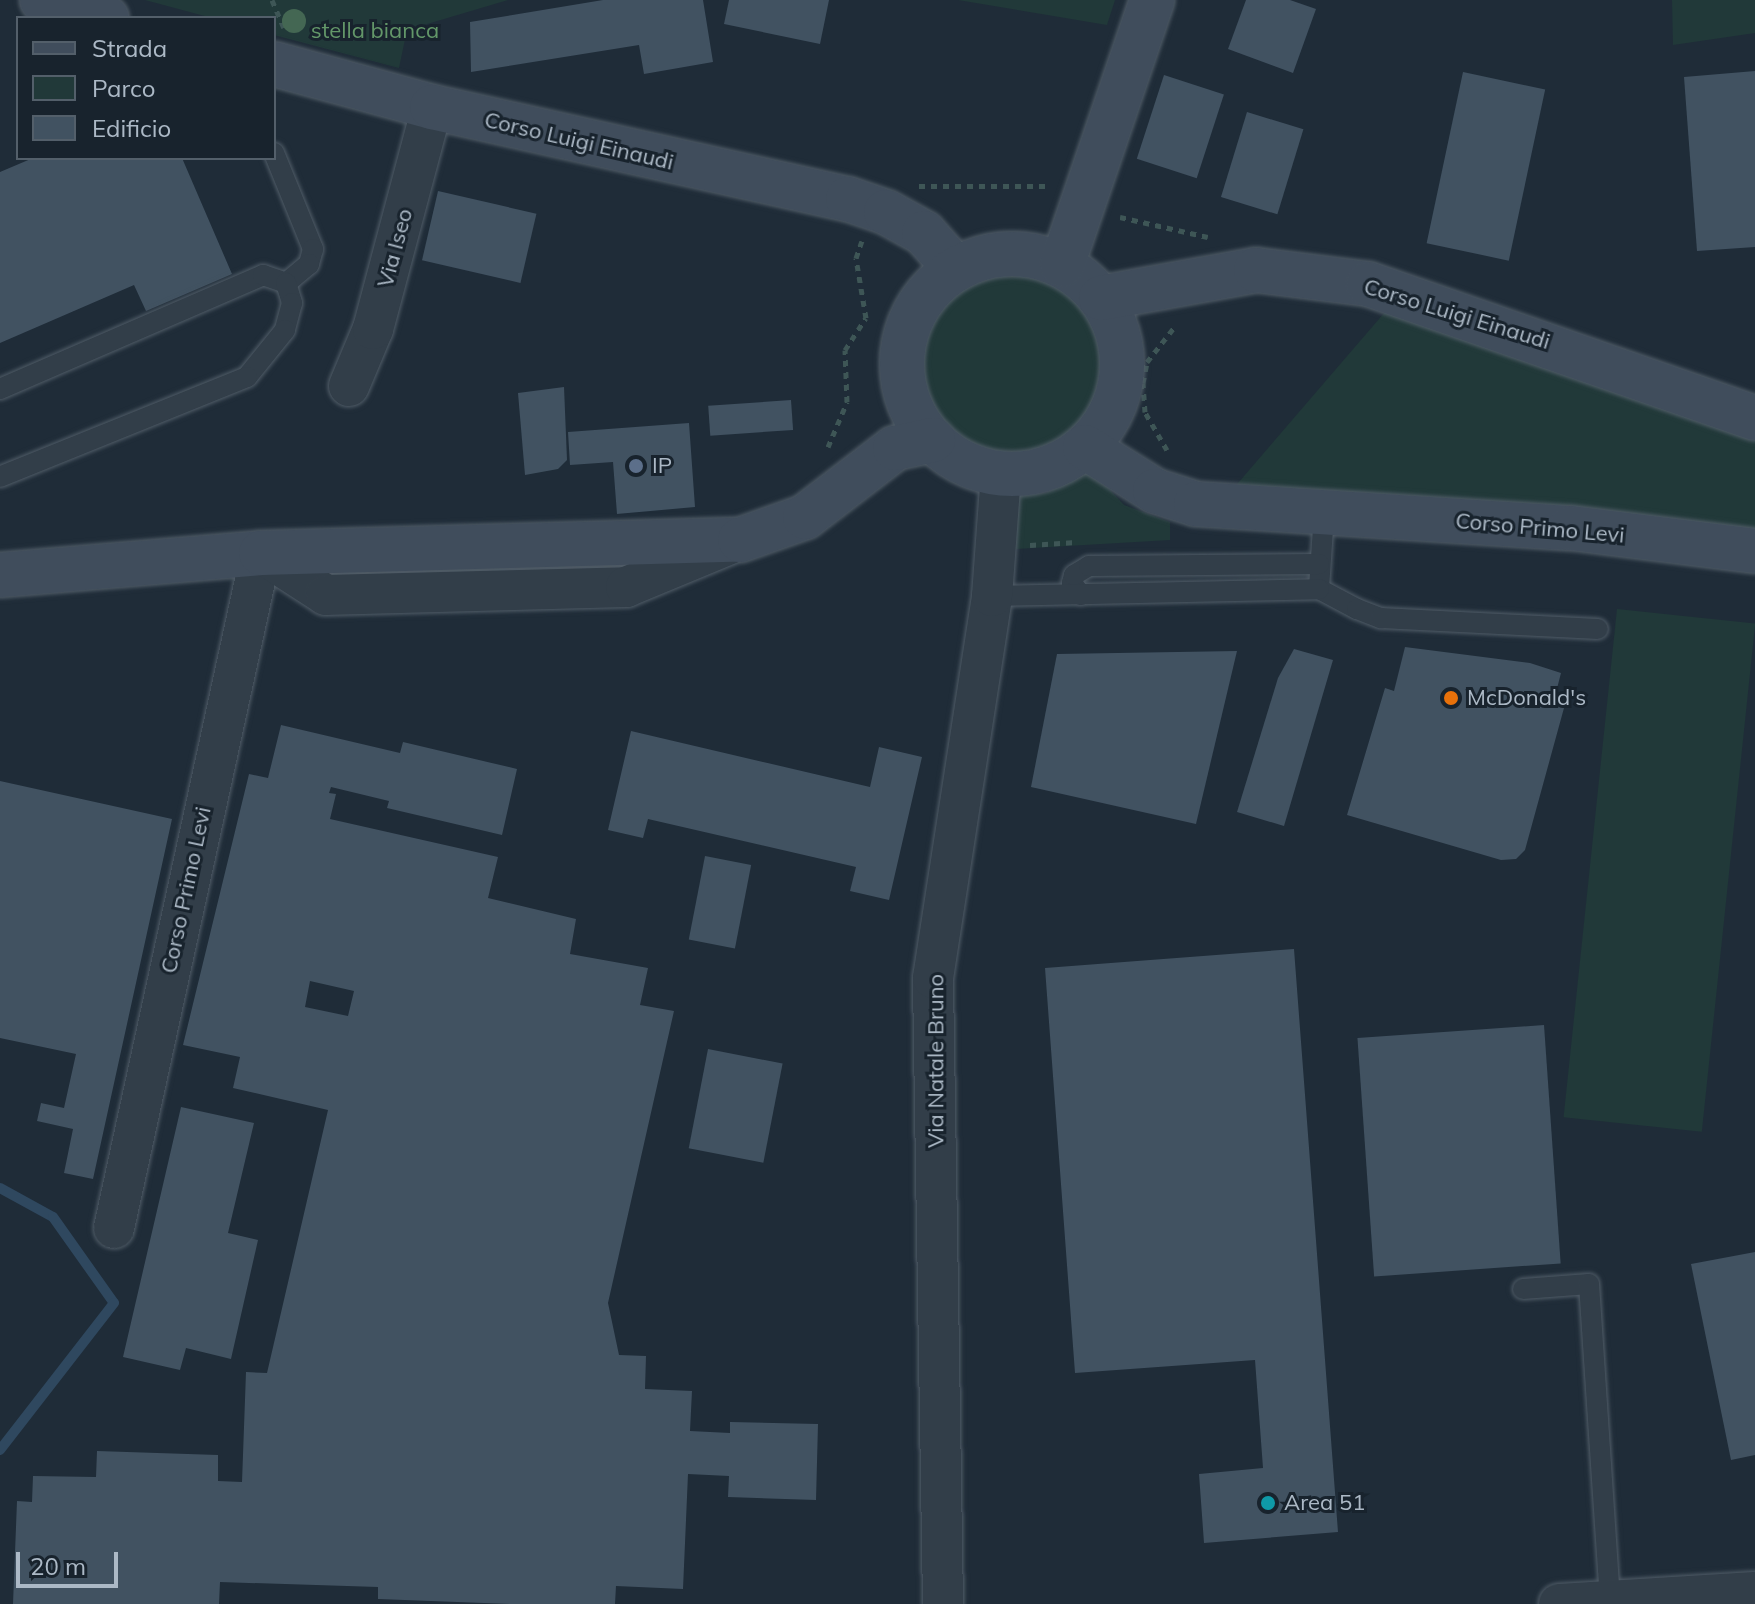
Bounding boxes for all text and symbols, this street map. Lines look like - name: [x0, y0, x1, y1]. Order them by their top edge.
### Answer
- legend: [16, 16, 276, 160]
- park label: stella bianca: [311, 18, 439, 44]
- text: Strada: [92, 33, 167, 63]
- text: Parco: [92, 73, 155, 103]
- street label: Corso Luigi Einaudi: [482, 106, 676, 176]
- text: Edificio: [92, 113, 171, 143]
- street label: Via Iseo: [372, 206, 418, 290]
- street label: Corso Luigi Einaudi: [1361, 273, 1553, 355]
- place label: IP: [652, 453, 672, 479]
- marker: IP: [627, 457, 645, 475]
- street label: Corso Primo Levi: [1454, 507, 1626, 549]
- place label: McDonald's: [1467, 685, 1586, 711]
- marker: McDonald's: [1442, 689, 1460, 707]
- street label: Corso Primo Levi: [155, 804, 217, 976]
- street label: Via Natale Bruno: [923, 974, 949, 1148]
- place label: Area 51: [1284, 1490, 1365, 1516]
- marker: Area 51: [1259, 1494, 1277, 1512]
- scale bar: [20, 1536, 122, 1586]
- text: 20 m: [30, 1551, 86, 1581]

